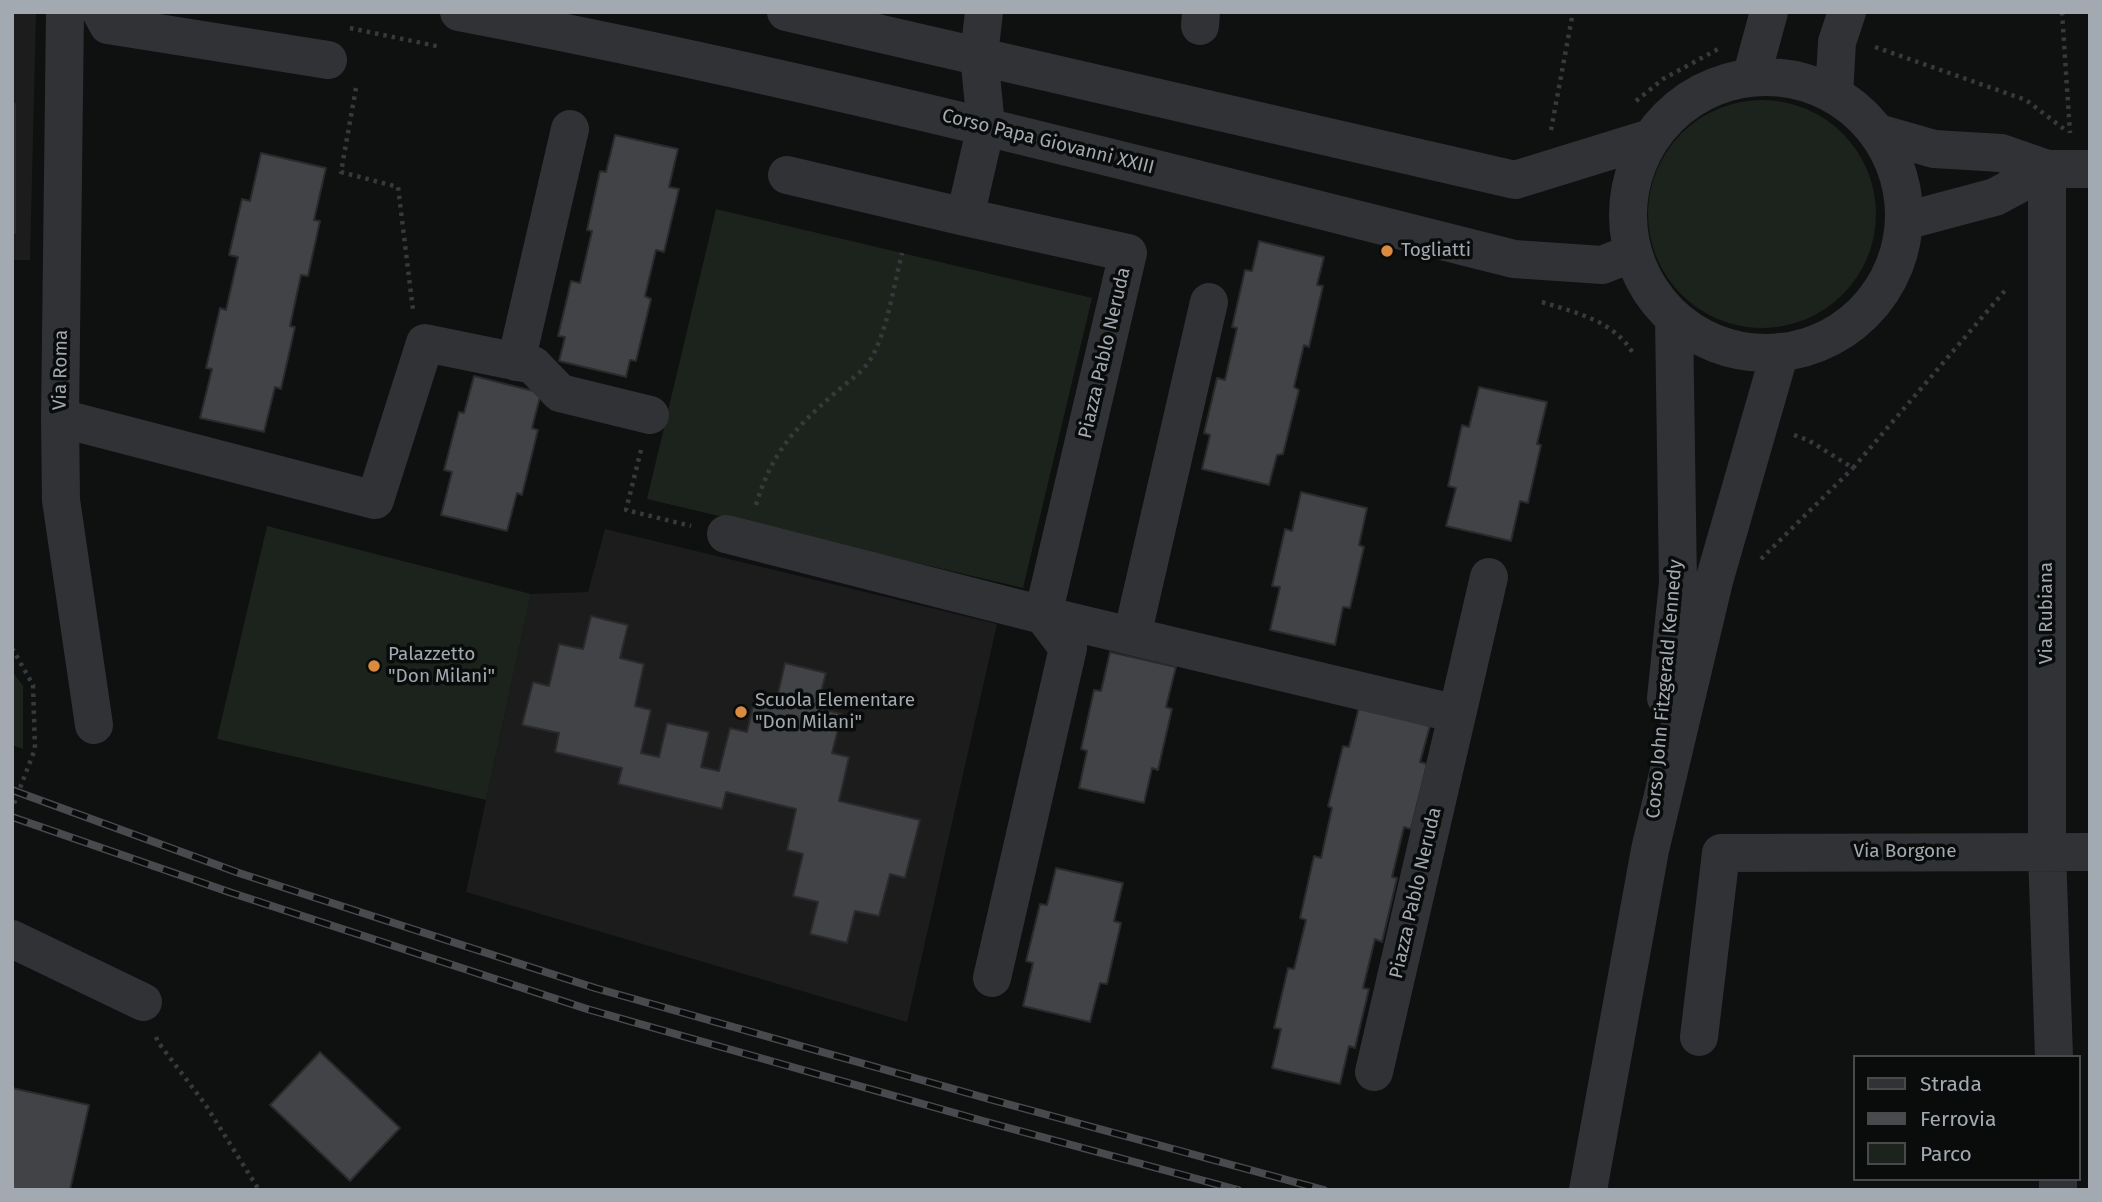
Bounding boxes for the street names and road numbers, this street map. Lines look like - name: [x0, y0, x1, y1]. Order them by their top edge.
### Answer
- street label: Corso Papa Giovanni XXIII: [940, 105, 1156, 179]
- street label: Piazza Pablo Neruda: [1074, 265, 1136, 441]
- street label: Via Roma: [49, 330, 73, 410]
- street label: Corso John Fitzgerald Kennedy: [1642, 559, 1688, 819]
- street label: Via Rubiana: [2036, 562, 2058, 664]
- street label: Piazza Pablo Neruda: [1385, 805, 1447, 981]
- street label: Via Borgone: [1853, 841, 1957, 863]

